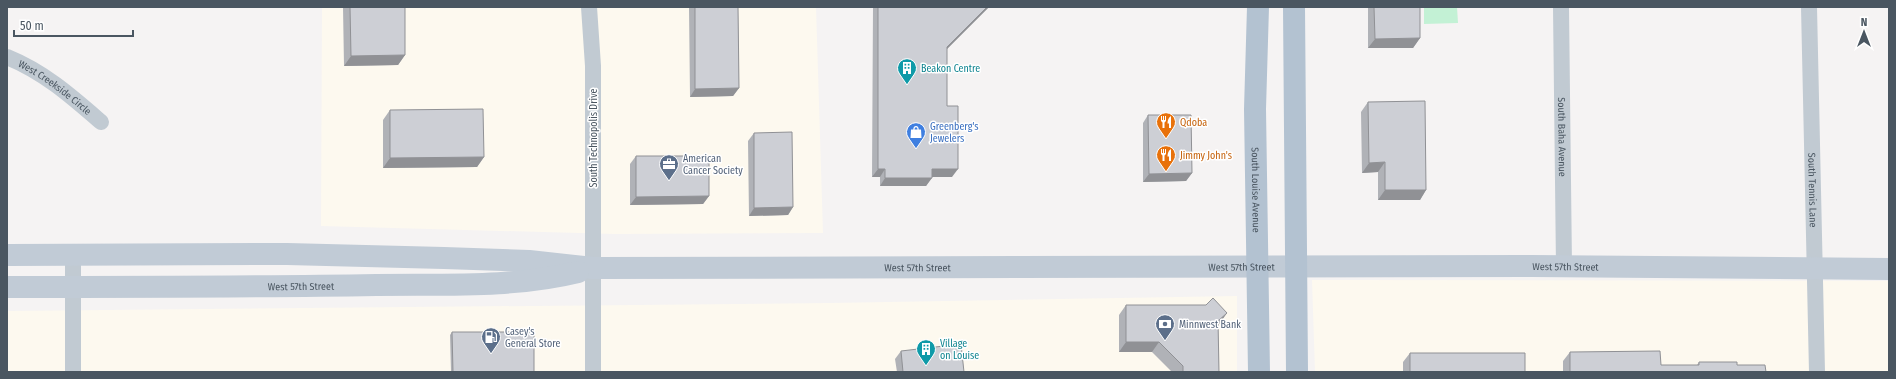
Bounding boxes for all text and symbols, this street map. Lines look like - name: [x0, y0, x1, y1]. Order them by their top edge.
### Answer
- scale bar: [14, 12, 133, 38]
- north arrow: [1844, 12, 1884, 52]
- text: N: [1861, 16, 1867, 29]
- text: 50 m: [20, 19, 44, 33]
- building icon: Beakon Centre: [896, 57, 918, 85]
- street label: West Creekside Circle: [16, 58, 93, 118]
- place label: Beakon Centre: [921, 63, 980, 75]
- street label: South Technopolis Drive: [588, 88, 600, 187]
- street label: South Baha Avenue: [1555, 97, 1568, 177]
- restaurant icon: Qdoba: [1155, 111, 1177, 139]
- place label: Qdoba: [1180, 117, 1207, 129]
- shop icon: Greenberg's Jewelers: [905, 121, 927, 149]
- place label: Greenberg's Jewelers: [930, 121, 979, 145]
- restaurant icon: Jimmy John's: [1155, 144, 1177, 172]
- street label: South Louise Avenue: [1249, 147, 1262, 233]
- place label: Jimmy John's: [1180, 150, 1232, 162]
- office icon: American Cancer Society: [658, 153, 680, 181]
- place label: American Cancer Society: [683, 153, 743, 177]
- street label: South Tennis Lane: [1805, 153, 1819, 227]
- street label: West 57th Street: [1532, 261, 1599, 274]
- street label: West 57th Street: [884, 262, 951, 274]
- street label: West 57th Street: [1208, 262, 1275, 274]
- street label: West 57th Street: [268, 281, 335, 293]
- bank icon: Minnwest Bank: [1154, 313, 1176, 341]
- place label: Minnwest Bank: [1179, 319, 1241, 331]
- fuel station icon: Casey's General Store: [480, 326, 502, 354]
- place label: Casey's General Store: [505, 326, 560, 350]
- building icon: Village on Louise: [915, 338, 937, 366]
- place label: Village on Louise: [940, 338, 979, 362]

